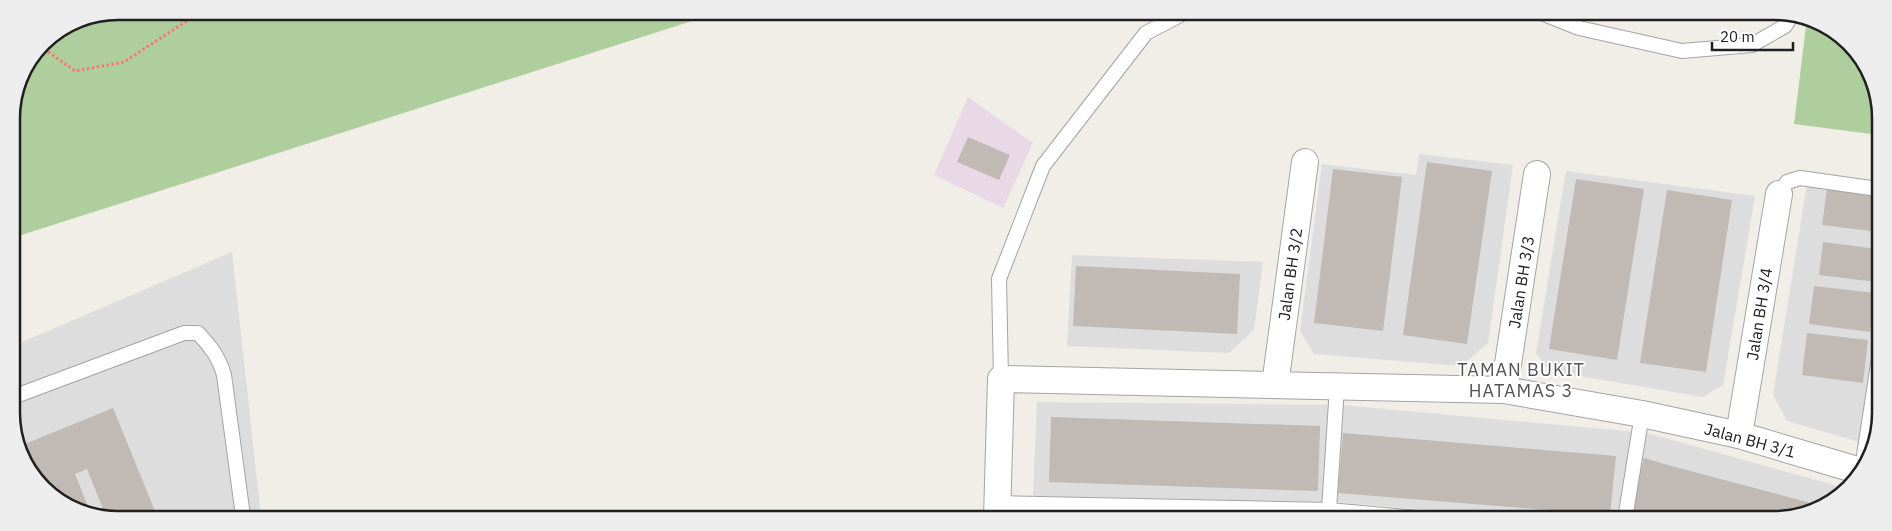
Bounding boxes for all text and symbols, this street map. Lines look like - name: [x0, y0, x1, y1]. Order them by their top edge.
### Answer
- scale bar: [1712, 20, 1793, 52]
- text: 20 m: [1720, 27, 1755, 46]
- street label: Jalan BH 3/2: [1274, 226, 1306, 322]
- street label: Jalan BH 3/3: [1504, 234, 1538, 330]
- street label: Jalan BH 3/4: [1742, 266, 1776, 362]
- district label: TAMAN BUKIT HATAMAS 3: [1457, 358, 1585, 402]
- street label: Jalan BH 3/1: [1702, 418, 1798, 462]

